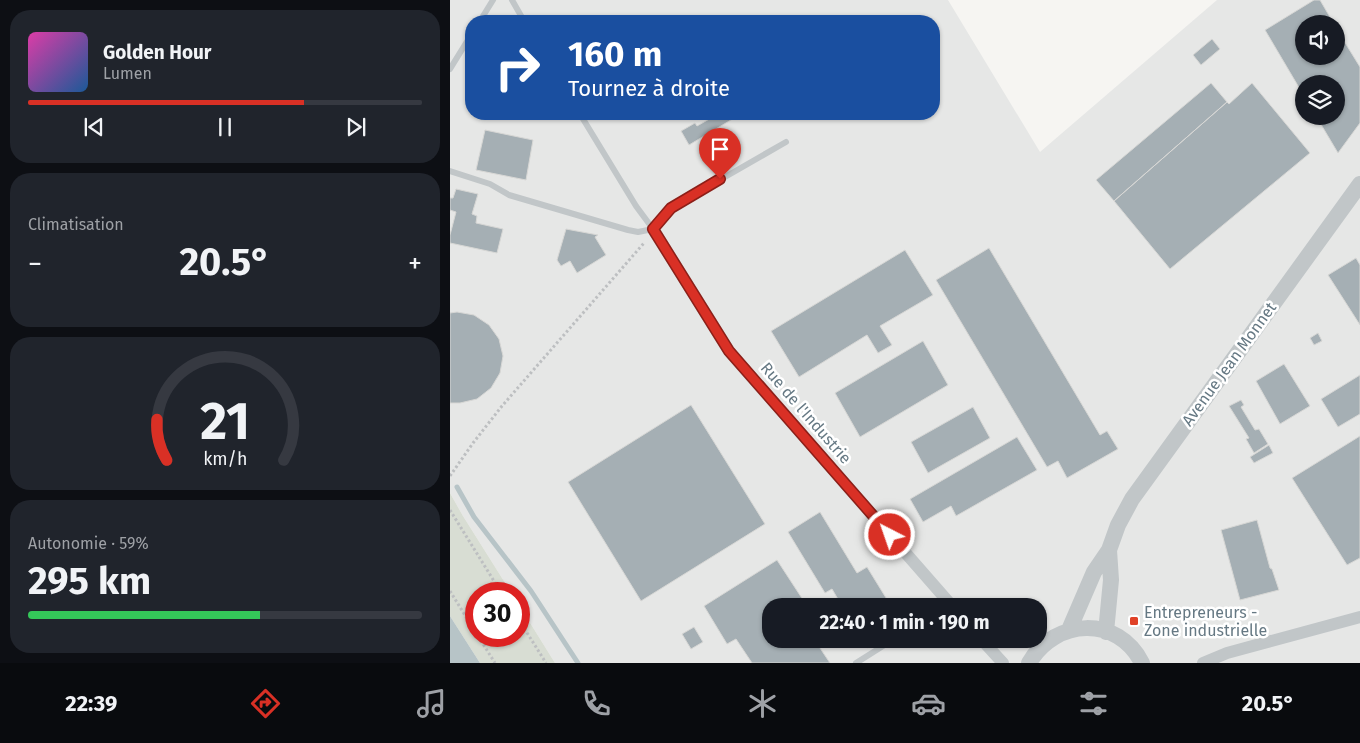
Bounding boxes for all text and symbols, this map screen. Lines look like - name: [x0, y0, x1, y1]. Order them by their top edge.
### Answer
- map controls: [1295, 15, 1345, 125]
- button: sound: [1295, 15, 1345, 65]
- text: 160 m: [568, 33, 662, 75]
- icon: right: [485, 35, 550, 100]
- text: Golden Hour: [103, 41, 212, 64]
- text: Lumen: [103, 64, 152, 83]
- text: Tournez à droite: [568, 75, 730, 102]
- button: layers: [1295, 75, 1345, 125]
- icon: previous: [80, 113, 108, 141]
- icon: pause: [211, 113, 239, 141]
- icon: next: [342, 113, 370, 141]
- pin: [699, 128, 741, 179]
- icon: arrive: [706, 135, 734, 163]
- text: Climatisation: [28, 215, 124, 234]
- text: 20.5°: [179, 239, 271, 285]
- text: −: [28, 247, 42, 280]
- text: +: [408, 247, 422, 280]
- street label: Avenue Jean Monnet: [1178, 298, 1280, 430]
- street label: Rue de l'Industrie: [757, 358, 855, 468]
- text: 21: [200, 390, 250, 453]
- text: km/h: [203, 448, 247, 470]
- position arrow: [863, 508, 915, 560]
- text: Autonomie · 59%: [28, 534, 149, 553]
- text: 295 km: [28, 558, 151, 604]
- speed limit sign: 30: [465, 582, 530, 647]
- place label: Entrepreneurs - Zone industrielle: [1144, 603, 1267, 640]
- text: 22:40 · 1 min · 190 m: [820, 611, 989, 634]
- marker: Entrepreneurs - Zone industrielle: [1128, 615, 1140, 627]
- icon: directions: [248, 686, 283, 721]
- icon: music: [414, 686, 449, 721]
- icon: phone: [579, 686, 614, 721]
- icon: climate: [745, 686, 780, 721]
- icon: car: [911, 686, 946, 721]
- icon: filters: [1076, 686, 1111, 721]
- text: 22:39: [65, 690, 117, 717]
- text: 20.5°: [1242, 690, 1295, 717]

